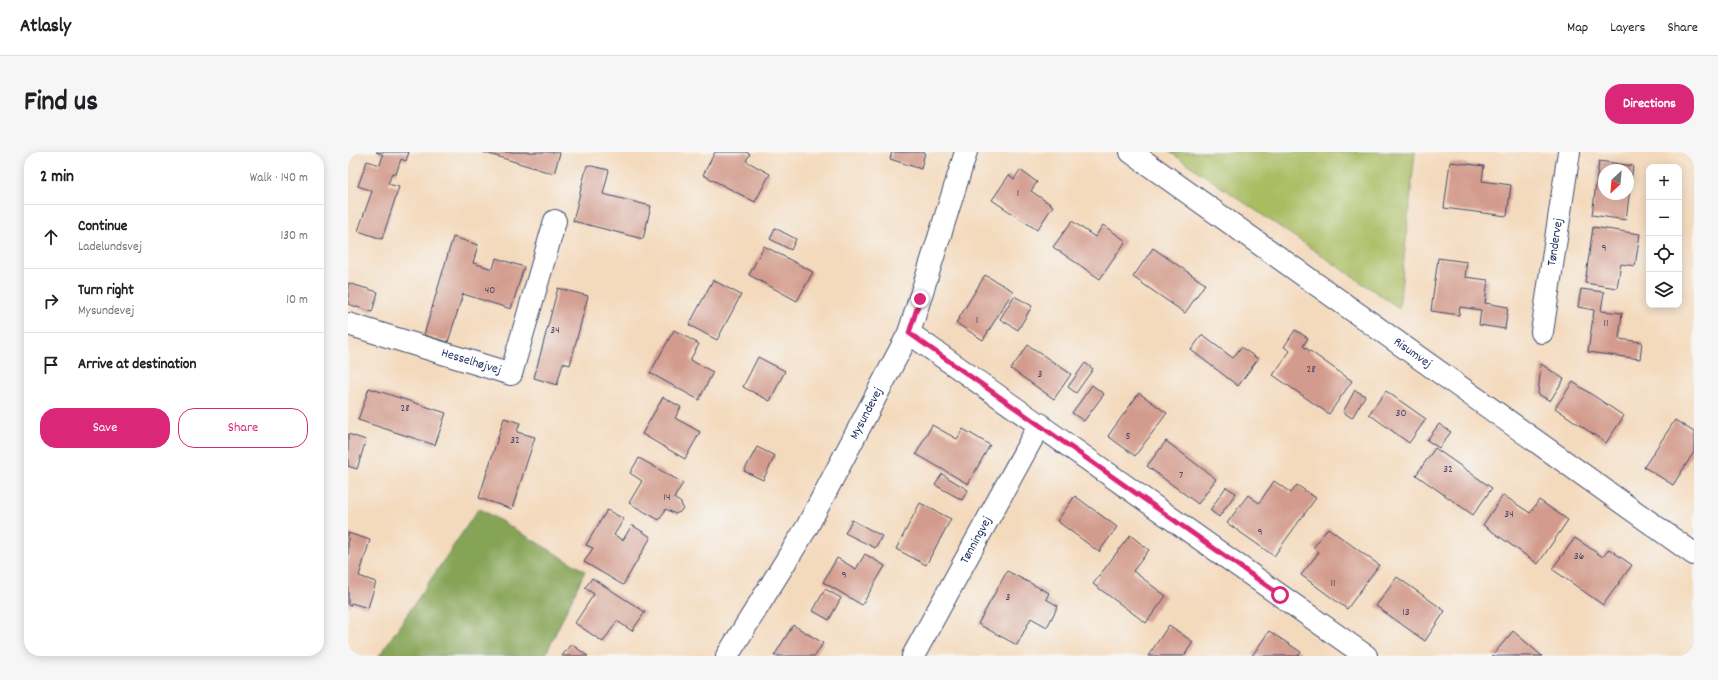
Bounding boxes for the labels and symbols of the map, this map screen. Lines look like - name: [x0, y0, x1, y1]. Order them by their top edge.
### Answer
- north arrow: [1598, 164, 1634, 200]
- house number: 1: [1017, 186, 1019, 202]
- street label: Tøndervej: [1543, 217, 1568, 267]
- house number: 9: [1601, 241, 1607, 257]
- house number: 40: [485, 283, 495, 299]
- route end: [911, 290, 929, 308]
- house number: 1: [976, 313, 978, 329]
- house number: 11: [1604, 316, 1608, 332]
- house number: 34: [550, 323, 560, 339]
- street label: Risumvej: [1389, 333, 1436, 373]
- street label: Hesselhøjvej: [439, 344, 504, 380]
- house number: 28: [1306, 362, 1316, 378]
- house number: 3: [1038, 367, 1043, 383]
- street label: Mysundevej: [845, 384, 888, 443]
- house number: 28: [400, 401, 410, 417]
- house number: 30: [1396, 406, 1406, 422]
- house number: 5: [1125, 429, 1131, 445]
- house number: 32: [510, 433, 520, 449]
- house number: 32: [1443, 462, 1453, 478]
- house number: 7: [1179, 468, 1183, 484]
- house number: 14: [664, 490, 670, 506]
- house number: 34: [1504, 507, 1514, 523]
- street label: Tønningvej: [956, 513, 997, 567]
- house number: 9: [1257, 525, 1263, 541]
- house number: 36: [1574, 549, 1584, 565]
- house number: 9: [841, 568, 847, 584]
- house number: 11: [1331, 576, 1335, 592]
- route start: [1271, 586, 1289, 604]
- house number: 3: [1006, 590, 1011, 606]
- house number: 13: [1402, 605, 1410, 621]

